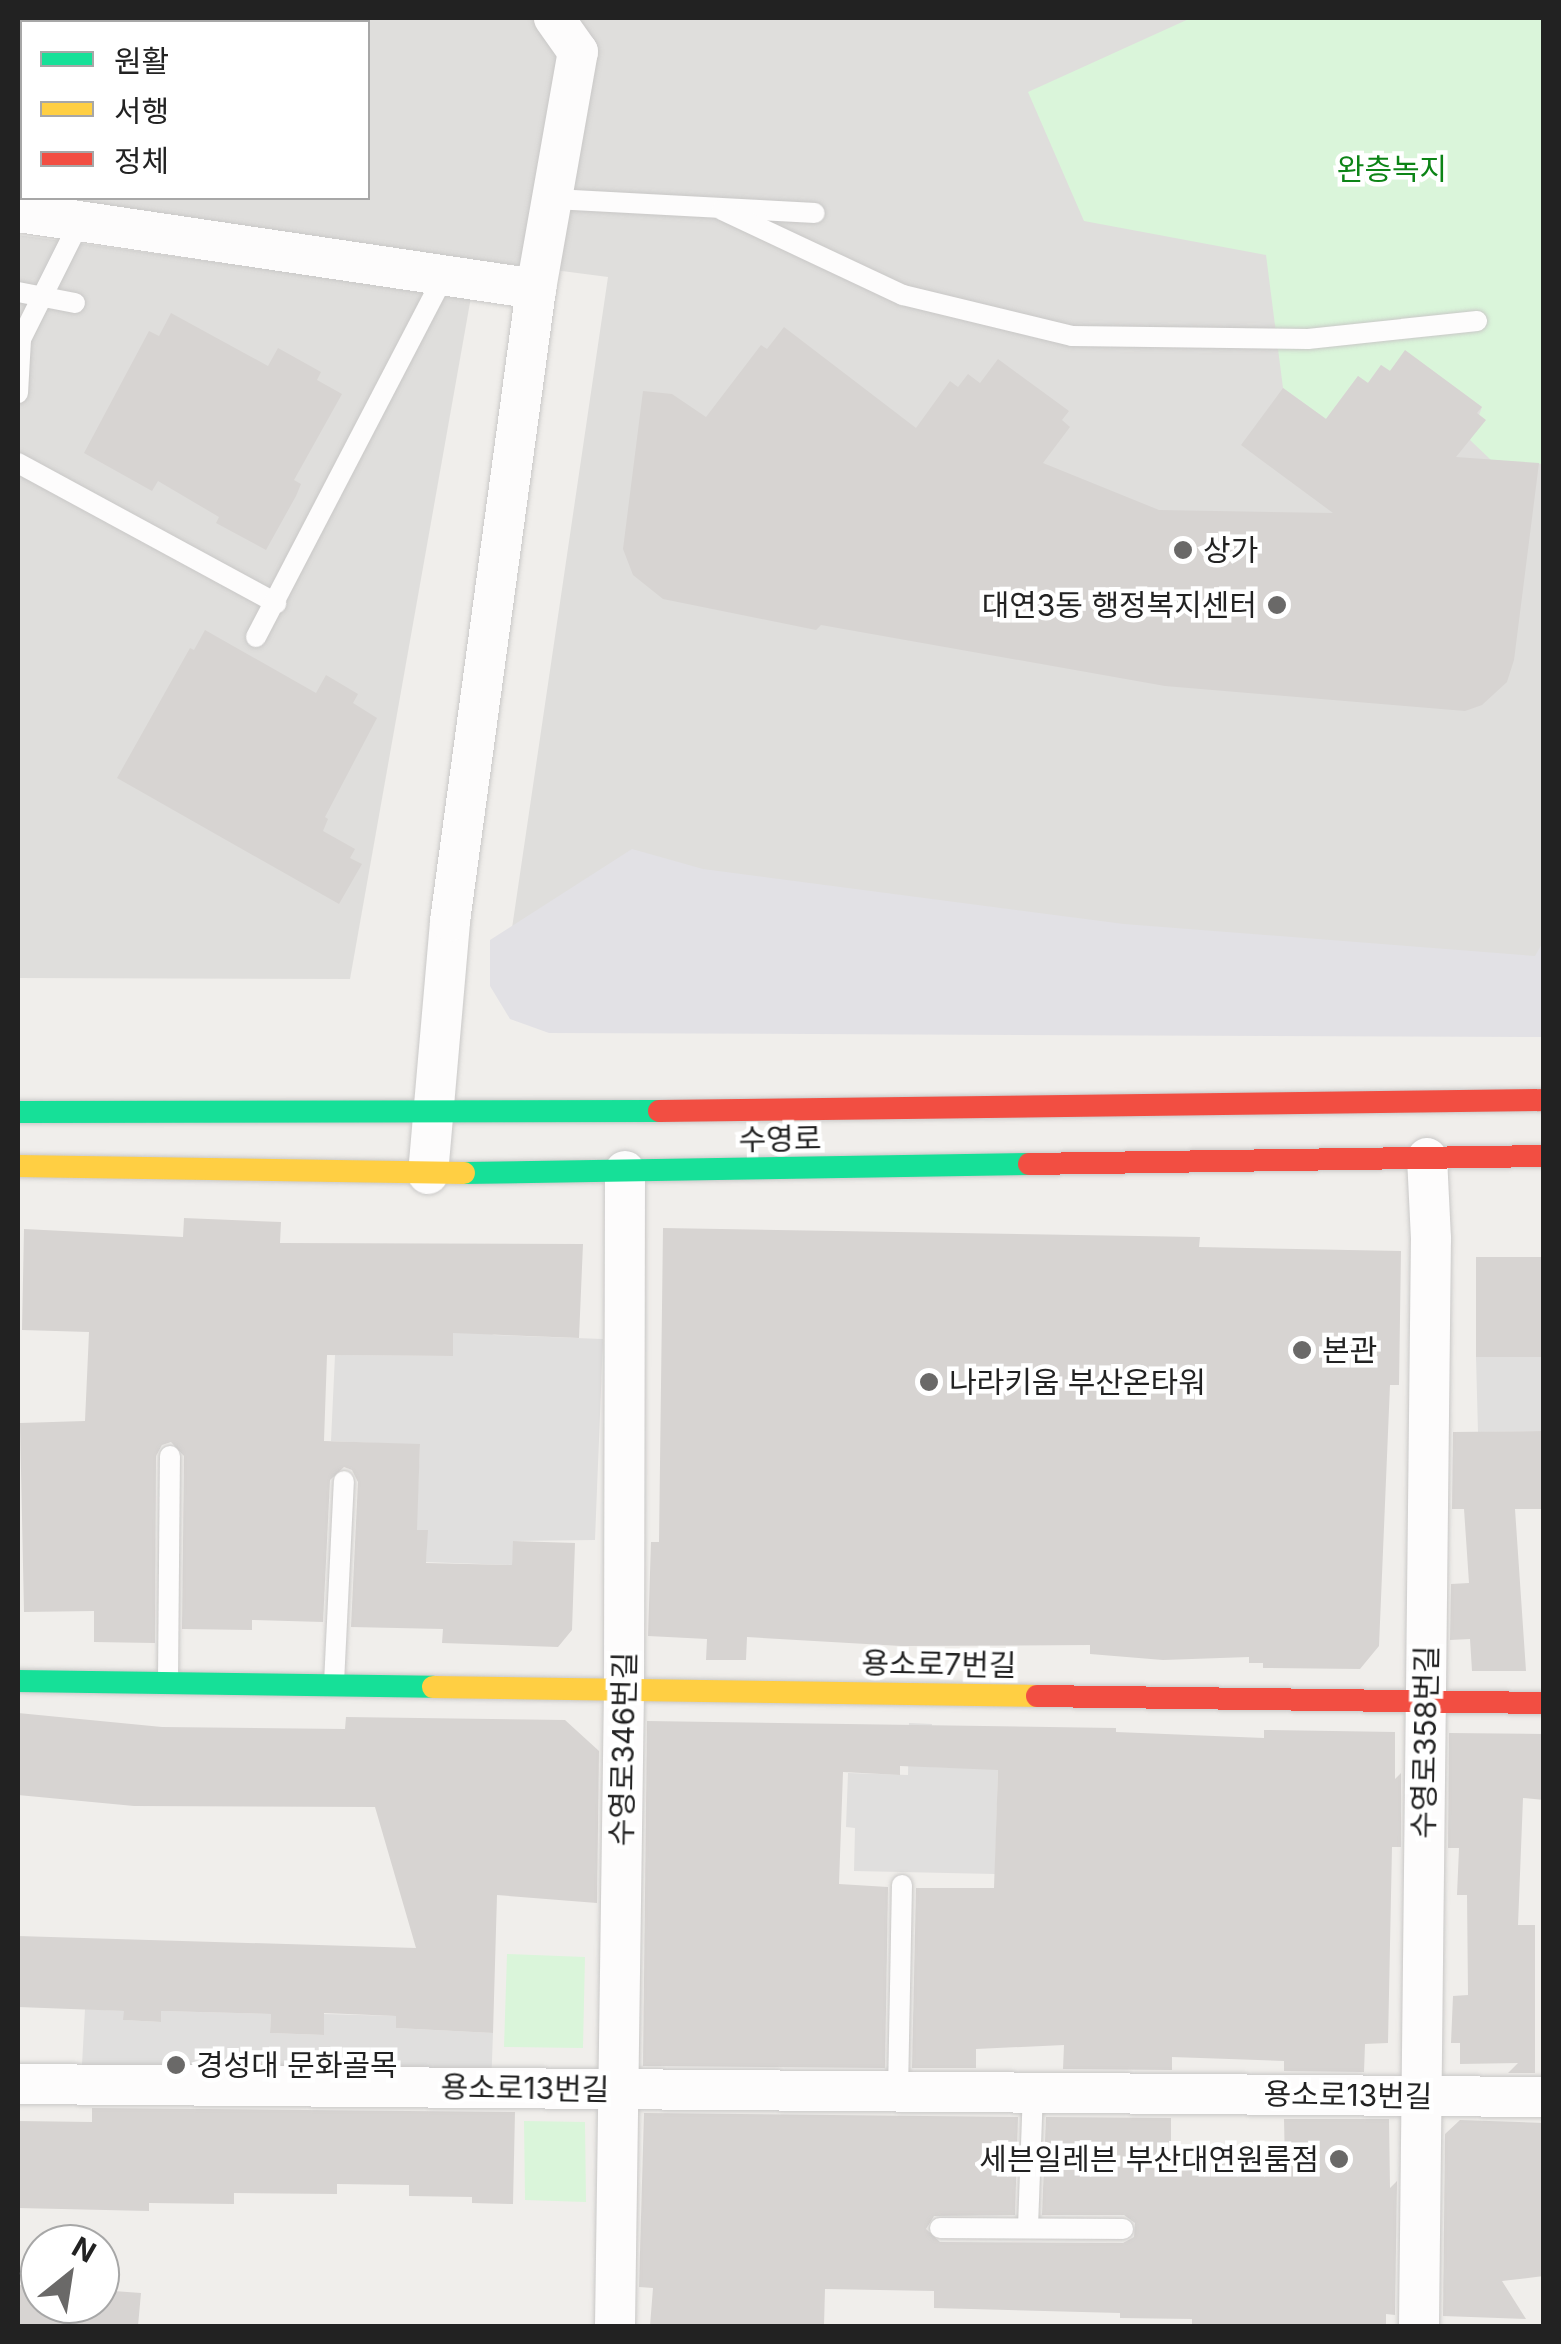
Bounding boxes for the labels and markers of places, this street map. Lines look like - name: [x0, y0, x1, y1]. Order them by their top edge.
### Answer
- place label: 상가: [1203, 532, 1258, 568]
- marker: 상가: [1172, 539, 1194, 561]
- place label: 대연3동 행정복지센터: [982, 587, 1257, 623]
- marker: 대연3동 행정복지센터: [1266, 594, 1288, 616]
- place label: 본관: [1322, 1332, 1377, 1368]
- marker: 본관: [1291, 1339, 1313, 1361]
- place label: 나라키움 부산온타워: [949, 1364, 1206, 1400]
- marker: 나라키움 부산온타워: [918, 1371, 940, 1393]
- place label: 경성대 문화골목: [196, 2047, 398, 2083]
- marker: 경성대 문화골목: [165, 2054, 187, 2076]
- place label: 세븐일레븐 부산대연원룸점: [979, 2141, 1319, 2177]
- marker: 세븐일레븐 부산대연원룸점: [1328, 2148, 1350, 2170]

